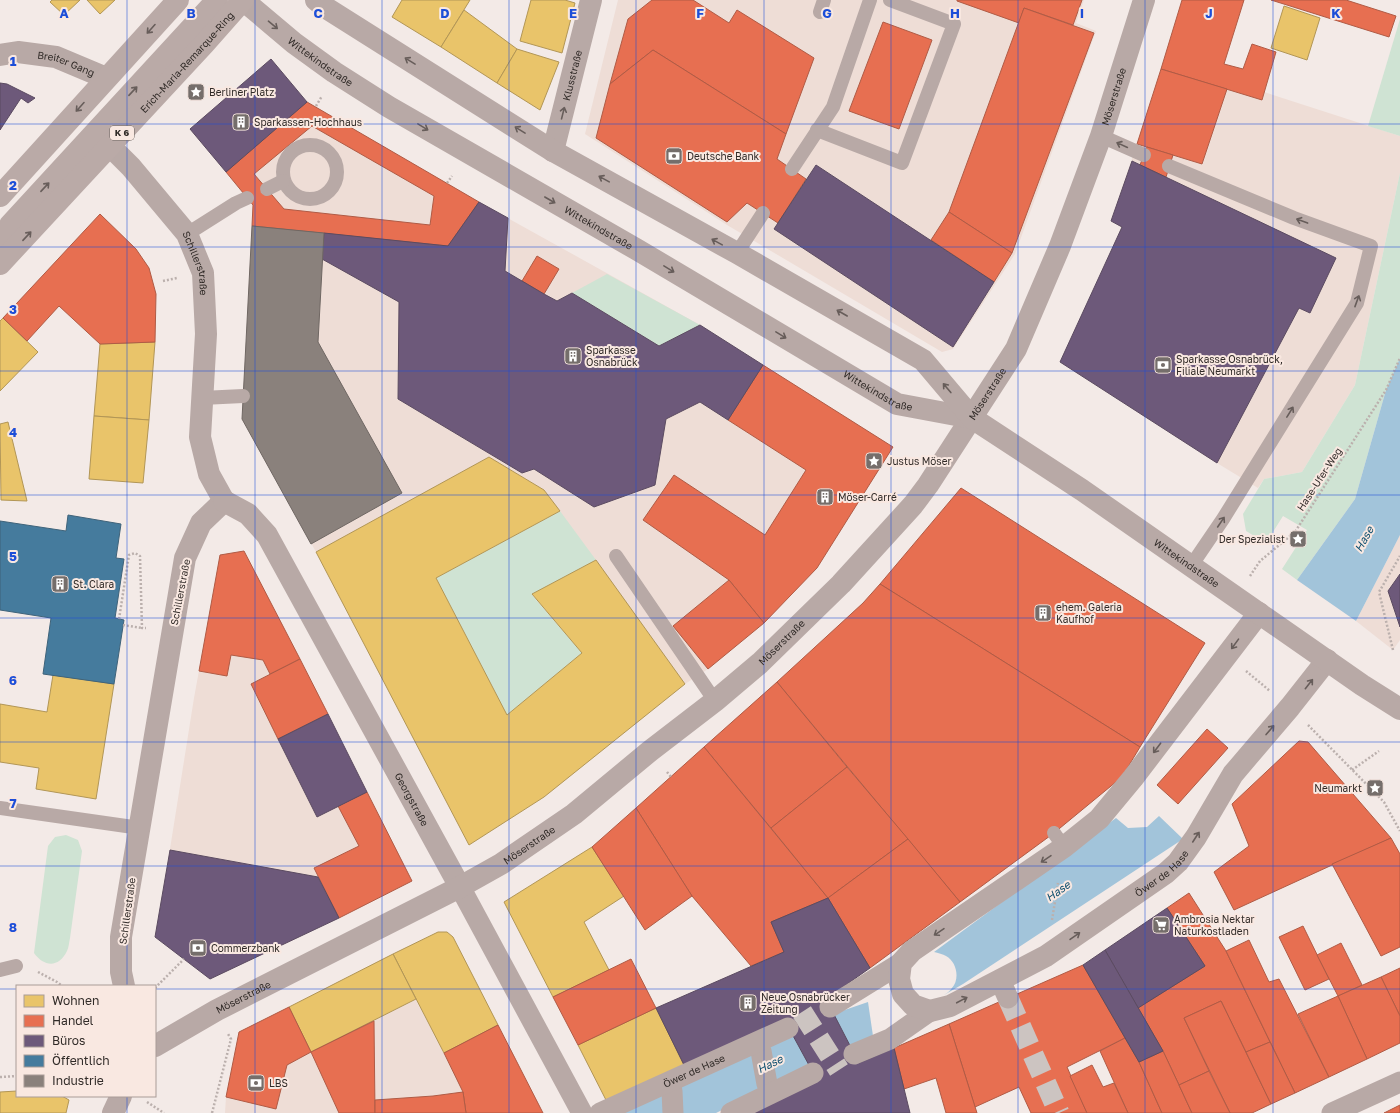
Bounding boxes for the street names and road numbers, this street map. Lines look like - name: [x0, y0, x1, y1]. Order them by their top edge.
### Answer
- street label: Erich-Maria-Remarque-Ring: [137, 9, 236, 115]
- street label: Wittekindstraße: [285, 34, 355, 89]
- street label: Breiter Gang: [37, 49, 97, 79]
- street label: Klusstraße: [560, 49, 584, 102]
- street label: Möserstraße: [1099, 66, 1128, 127]
- road number: K 6: [110, 126, 134, 140]
- street label: Wittekindstraße: [562, 203, 635, 252]
- street label: Schillerstraße: [180, 229, 210, 296]
- street label: Möserstraße: [966, 365, 1009, 422]
- street label: Wittekindstraße: [841, 368, 914, 413]
- street label: Hase-Ufer-Weg: [1294, 445, 1344, 513]
- street label: Wittekindstraße: [1152, 536, 1222, 590]
- street label: Schillerstraße: [168, 558, 192, 626]
- street label: Möserstraße: [756, 617, 807, 667]
- street label: Georgstraße: [392, 770, 431, 828]
- street label: Möserstraße: [501, 823, 557, 867]
- street label: Öwer de Hase: [1132, 847, 1191, 899]
- street label: Schillerstraße: [116, 877, 138, 945]
- street label: Möserstraße: [214, 978, 273, 1016]
- street label: Öwer de Hase: [661, 1051, 727, 1090]

